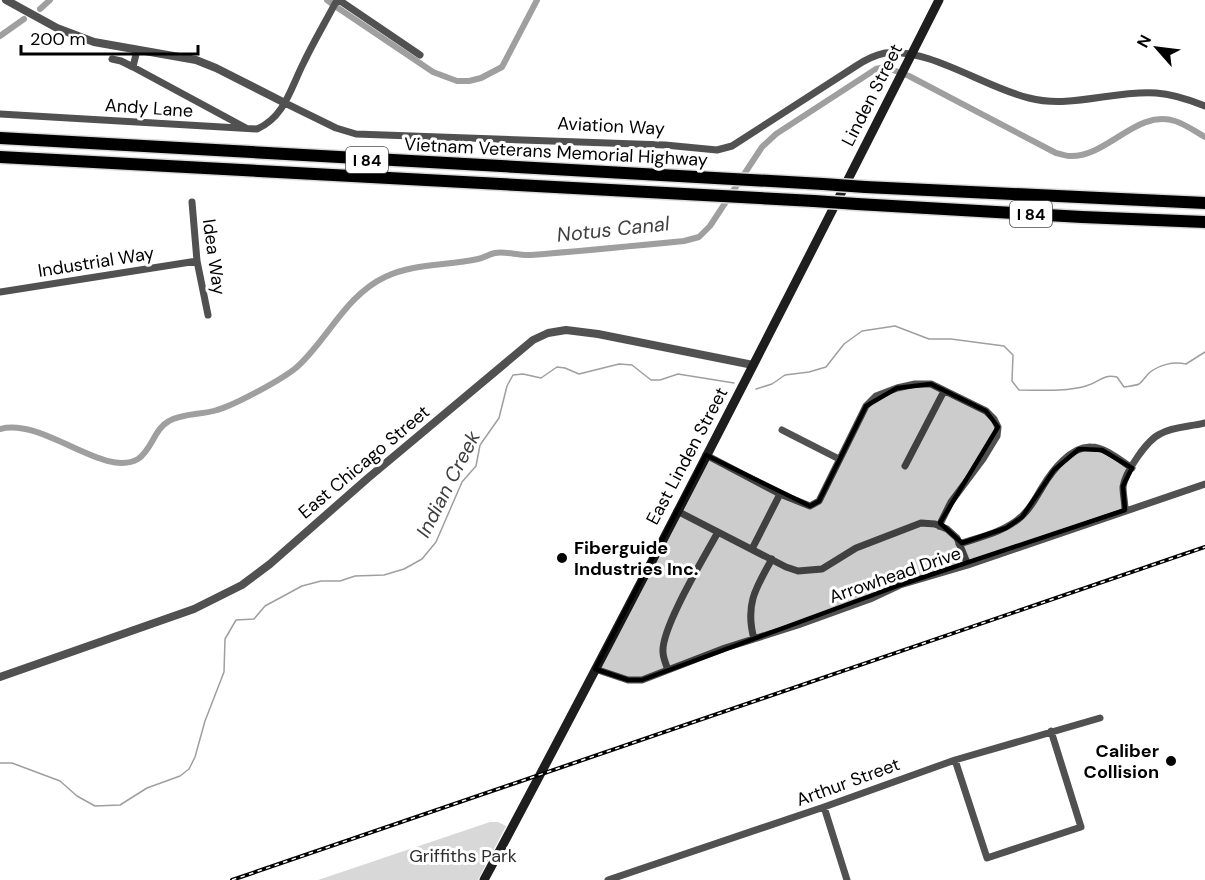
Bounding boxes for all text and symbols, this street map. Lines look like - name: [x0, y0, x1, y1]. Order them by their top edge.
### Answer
- scale bar: [21, 18, 198, 56]
- north arrow: [1127, 18, 1187, 78]
- text: 200 m: [30, 27, 86, 51]
- text: N: [1132, 31, 1156, 51]
- street label: Linden Street: [836, 40, 908, 150]
- street label: Andy Lane: [104, 93, 194, 123]
- street label: Aviation Way: [557, 111, 665, 141]
- street label: Vietnam Veterans Memorial Highway: [403, 132, 709, 172]
- road number: I 84: [346, 147, 388, 173]
- road number: I 84: [1010, 201, 1052, 227]
- water label: Notus Canal: [556, 210, 671, 248]
- street label: Idea Way: [197, 218, 231, 296]
- street label: Industrial Way: [36, 241, 156, 283]
- street label: East Linden Street: [641, 383, 733, 529]
- street label: East Chicago Street: [293, 400, 435, 524]
- water label: Indian Creek: [410, 426, 486, 542]
- place label: Fiberguide Industries Inc.: [574, 536, 698, 581]
- street label: Arrowhead Drive: [826, 541, 964, 609]
- marker: Fiberguide Industries Inc.: [555, 551, 569, 565]
- place label: Caliber Collision: [1084, 739, 1159, 784]
- street label: Arthur Street: [793, 752, 903, 812]
- marker: Caliber Collision: [1164, 754, 1178, 768]
- park label: Griffiths Park: [409, 844, 517, 868]

